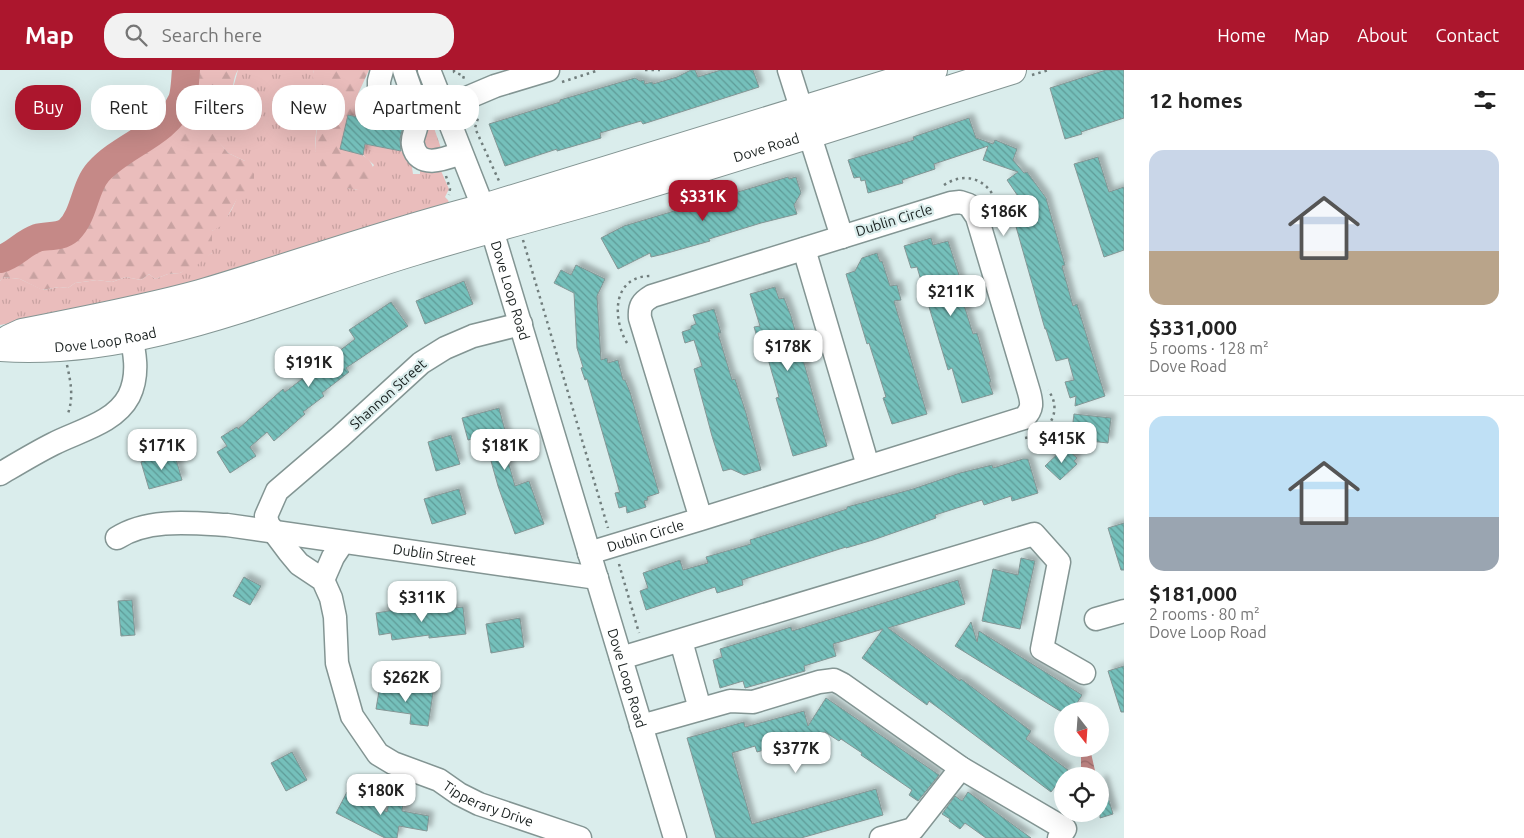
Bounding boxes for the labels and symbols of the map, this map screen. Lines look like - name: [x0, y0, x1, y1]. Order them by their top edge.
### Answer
- street label: Dove Road: [731, 130, 801, 165]
- pin: $331K: [668, 180, 738, 222]
- pin: $186K: [969, 194, 1039, 237]
- street label: Dublin Circle: [854, 201, 934, 239]
- street label: Dove Loop Road: [488, 239, 533, 342]
- pin: $211K: [916, 274, 986, 317]
- street label: Dove Loop Road: [54, 324, 158, 355]
- pin: $178K: [753, 330, 823, 372]
- pin: $191K: [274, 346, 344, 388]
- street label: Shannon Street: [347, 355, 430, 432]
- pin: $415K: [1027, 422, 1097, 464]
- pin: $171K: [127, 428, 197, 471]
- pin: $181K: [470, 428, 540, 471]
- street label: Dublin Circle: [605, 517, 686, 555]
- street label: Dublin Street: [392, 541, 477, 569]
- pin: $311K: [387, 580, 457, 623]
- street label: Dove Loop Road: [604, 627, 649, 730]
- pin: $262K: [371, 660, 441, 703]
- north arrow: [1054, 702, 1109, 758]
- pin: $377K: [761, 732, 831, 774]
- pin: $180K: [346, 774, 416, 816]
- street label: Tipperary Drive: [440, 777, 535, 830]

